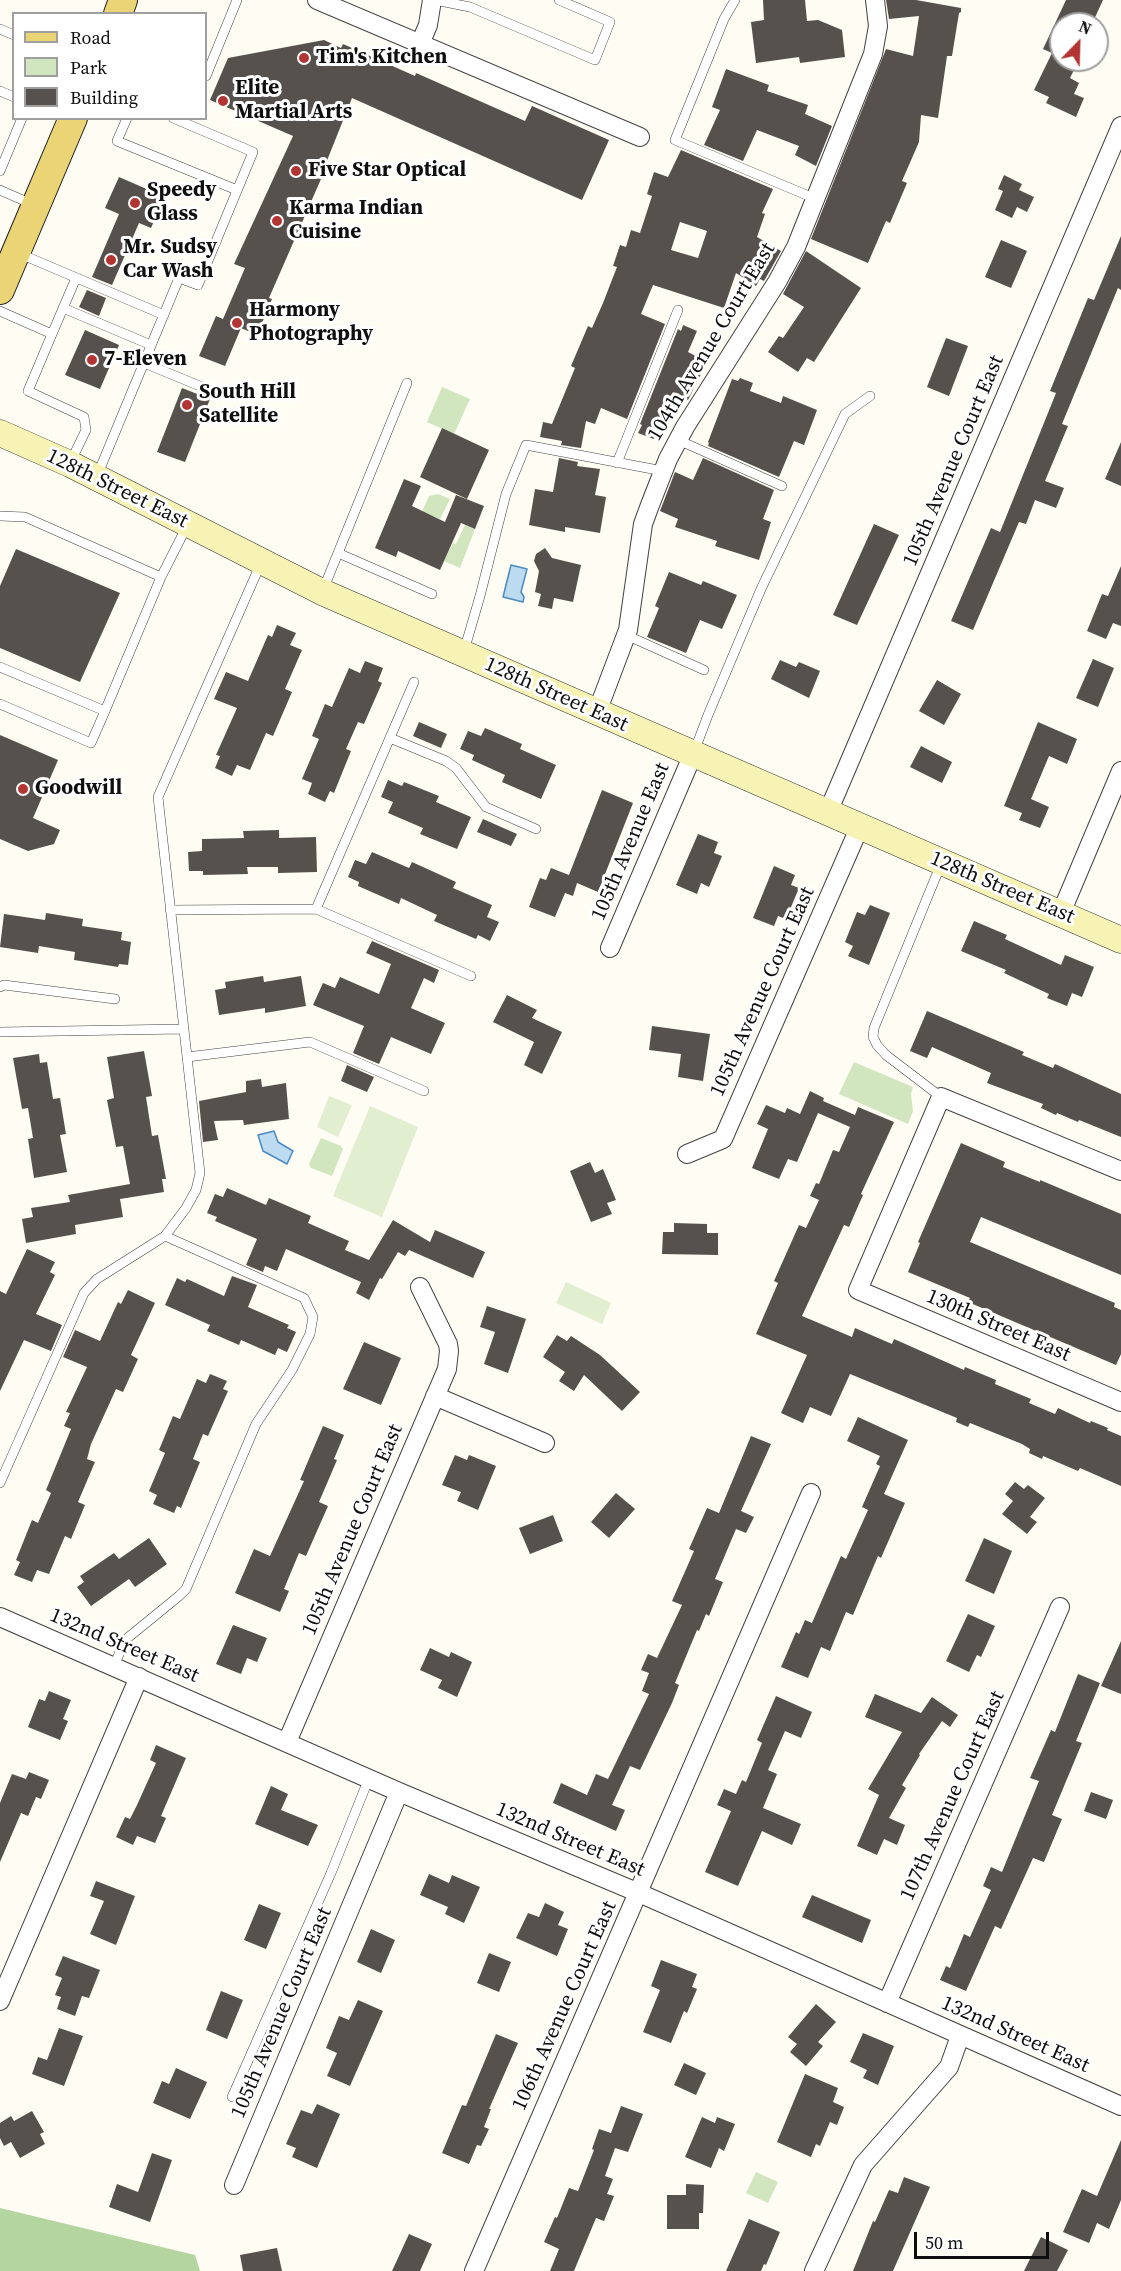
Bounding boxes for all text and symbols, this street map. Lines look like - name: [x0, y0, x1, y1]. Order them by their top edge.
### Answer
- legend: [12, 12, 207, 120]
- north arrow: [1049, 12, 1109, 72]
- text: N: [1076, 15, 1095, 40]
- text: Road: [70, 25, 111, 50]
- place label: Tim's Kitchen: [316, 45, 447, 71]
- marker: Tim's Kitchen: [297, 51, 311, 65]
- text: Park: [70, 55, 107, 80]
- place label: Elite Martial Arts: [235, 76, 352, 126]
- text: Building: [70, 85, 138, 110]
- marker: Elite Martial Arts: [216, 94, 230, 108]
- place label: Five Star Optical: [308, 158, 466, 184]
- marker: Five Star Optical: [289, 164, 303, 178]
- place label: Speedy Glass: [147, 178, 216, 228]
- marker: Speedy Glass: [128, 196, 142, 210]
- place label: Karma Indian Cuisine: [289, 196, 423, 246]
- marker: Karma Indian Cuisine: [270, 214, 284, 228]
- place label: Mr. Sudsy Car Wash: [123, 235, 217, 285]
- street label: 104th Avenue Court East: [643, 238, 781, 446]
- marker: Mr. Sudsy Car Wash: [104, 253, 118, 267]
- place label: Harmony Photography: [249, 298, 373, 348]
- marker: Harmony Photography: [230, 316, 244, 330]
- place label: 7-Eleven: [104, 347, 187, 373]
- street label: 105th Avenue Court East: [898, 352, 1010, 570]
- marker: 7-Eleven: [85, 353, 99, 367]
- place label: South Hill Satellite: [199, 380, 296, 430]
- marker: South Hill Satellite: [180, 398, 194, 412]
- street label: 128th Street East: [42, 444, 192, 534]
- street label: 128th Street East: [480, 652, 632, 738]
- street label: 105th Avenue East: [586, 759, 676, 925]
- place label: Goodwill: [35, 776, 122, 802]
- marker: Goodwill: [16, 782, 30, 796]
- street label: 128th Street East: [926, 846, 1078, 930]
- street label: 105th Avenue Court East: [705, 883, 821, 1101]
- street label: 130th Street East: [922, 1284, 1074, 1368]
- street label: 105th Avenue Court East: [297, 1421, 409, 1639]
- street label: 132nd Street East: [46, 1603, 202, 1689]
- street label: 107th Avenue Court East: [895, 1687, 1011, 1905]
- street label: 132nd Street East: [492, 1797, 648, 1883]
- street label: 106th Avenue Court East: [507, 1897, 623, 2115]
- street label: 105th Avenue Court East: [226, 1904, 338, 2122]
- street label: 132nd Street East: [937, 1991, 1093, 2079]
- scale bar: [917, 2220, 1052, 2258]
- text: 50 m: [925, 2230, 963, 2255]

